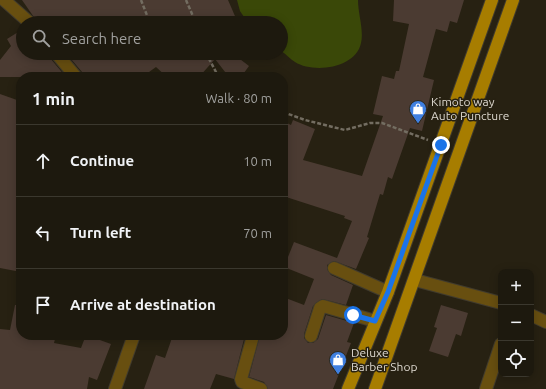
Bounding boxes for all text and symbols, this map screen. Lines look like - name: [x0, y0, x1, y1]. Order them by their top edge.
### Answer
- search box: [16, 16, 288, 60]
- icon: search: [30, 27, 52, 49]
- text: Search here: [62, 30, 141, 47]
- text: 1 min: [32, 89, 75, 108]
- text: Walk · 80 m: [206, 91, 272, 105]
- place label: Kimoto way Auto Puncture: [431, 95, 509, 122]
- shop icon: Kimoto way Auto Puncture: [408, 99, 428, 124]
- route end: [432, 136, 450, 154]
- icon: ahead: [32, 150, 54, 172]
- text: Continue: [70, 152, 134, 169]
- text: 10 m: [243, 154, 272, 168]
- icon: left: [32, 222, 54, 244]
- text: Turn left: [70, 224, 131, 241]
- text: 70 m: [243, 226, 272, 240]
- map controls: [498, 269, 534, 377]
- button: +: [498, 269, 534, 305]
- icon: arrive: [32, 294, 54, 316]
- text: Arrive at destination: [70, 296, 216, 313]
- button: −: [498, 305, 534, 341]
- route start: [344, 306, 362, 324]
- button: locate: [498, 341, 534, 377]
- place label: Deluxe Barber Shop: [351, 346, 417, 373]
- shop icon: Deluxe Barber Shop: [328, 350, 348, 375]

